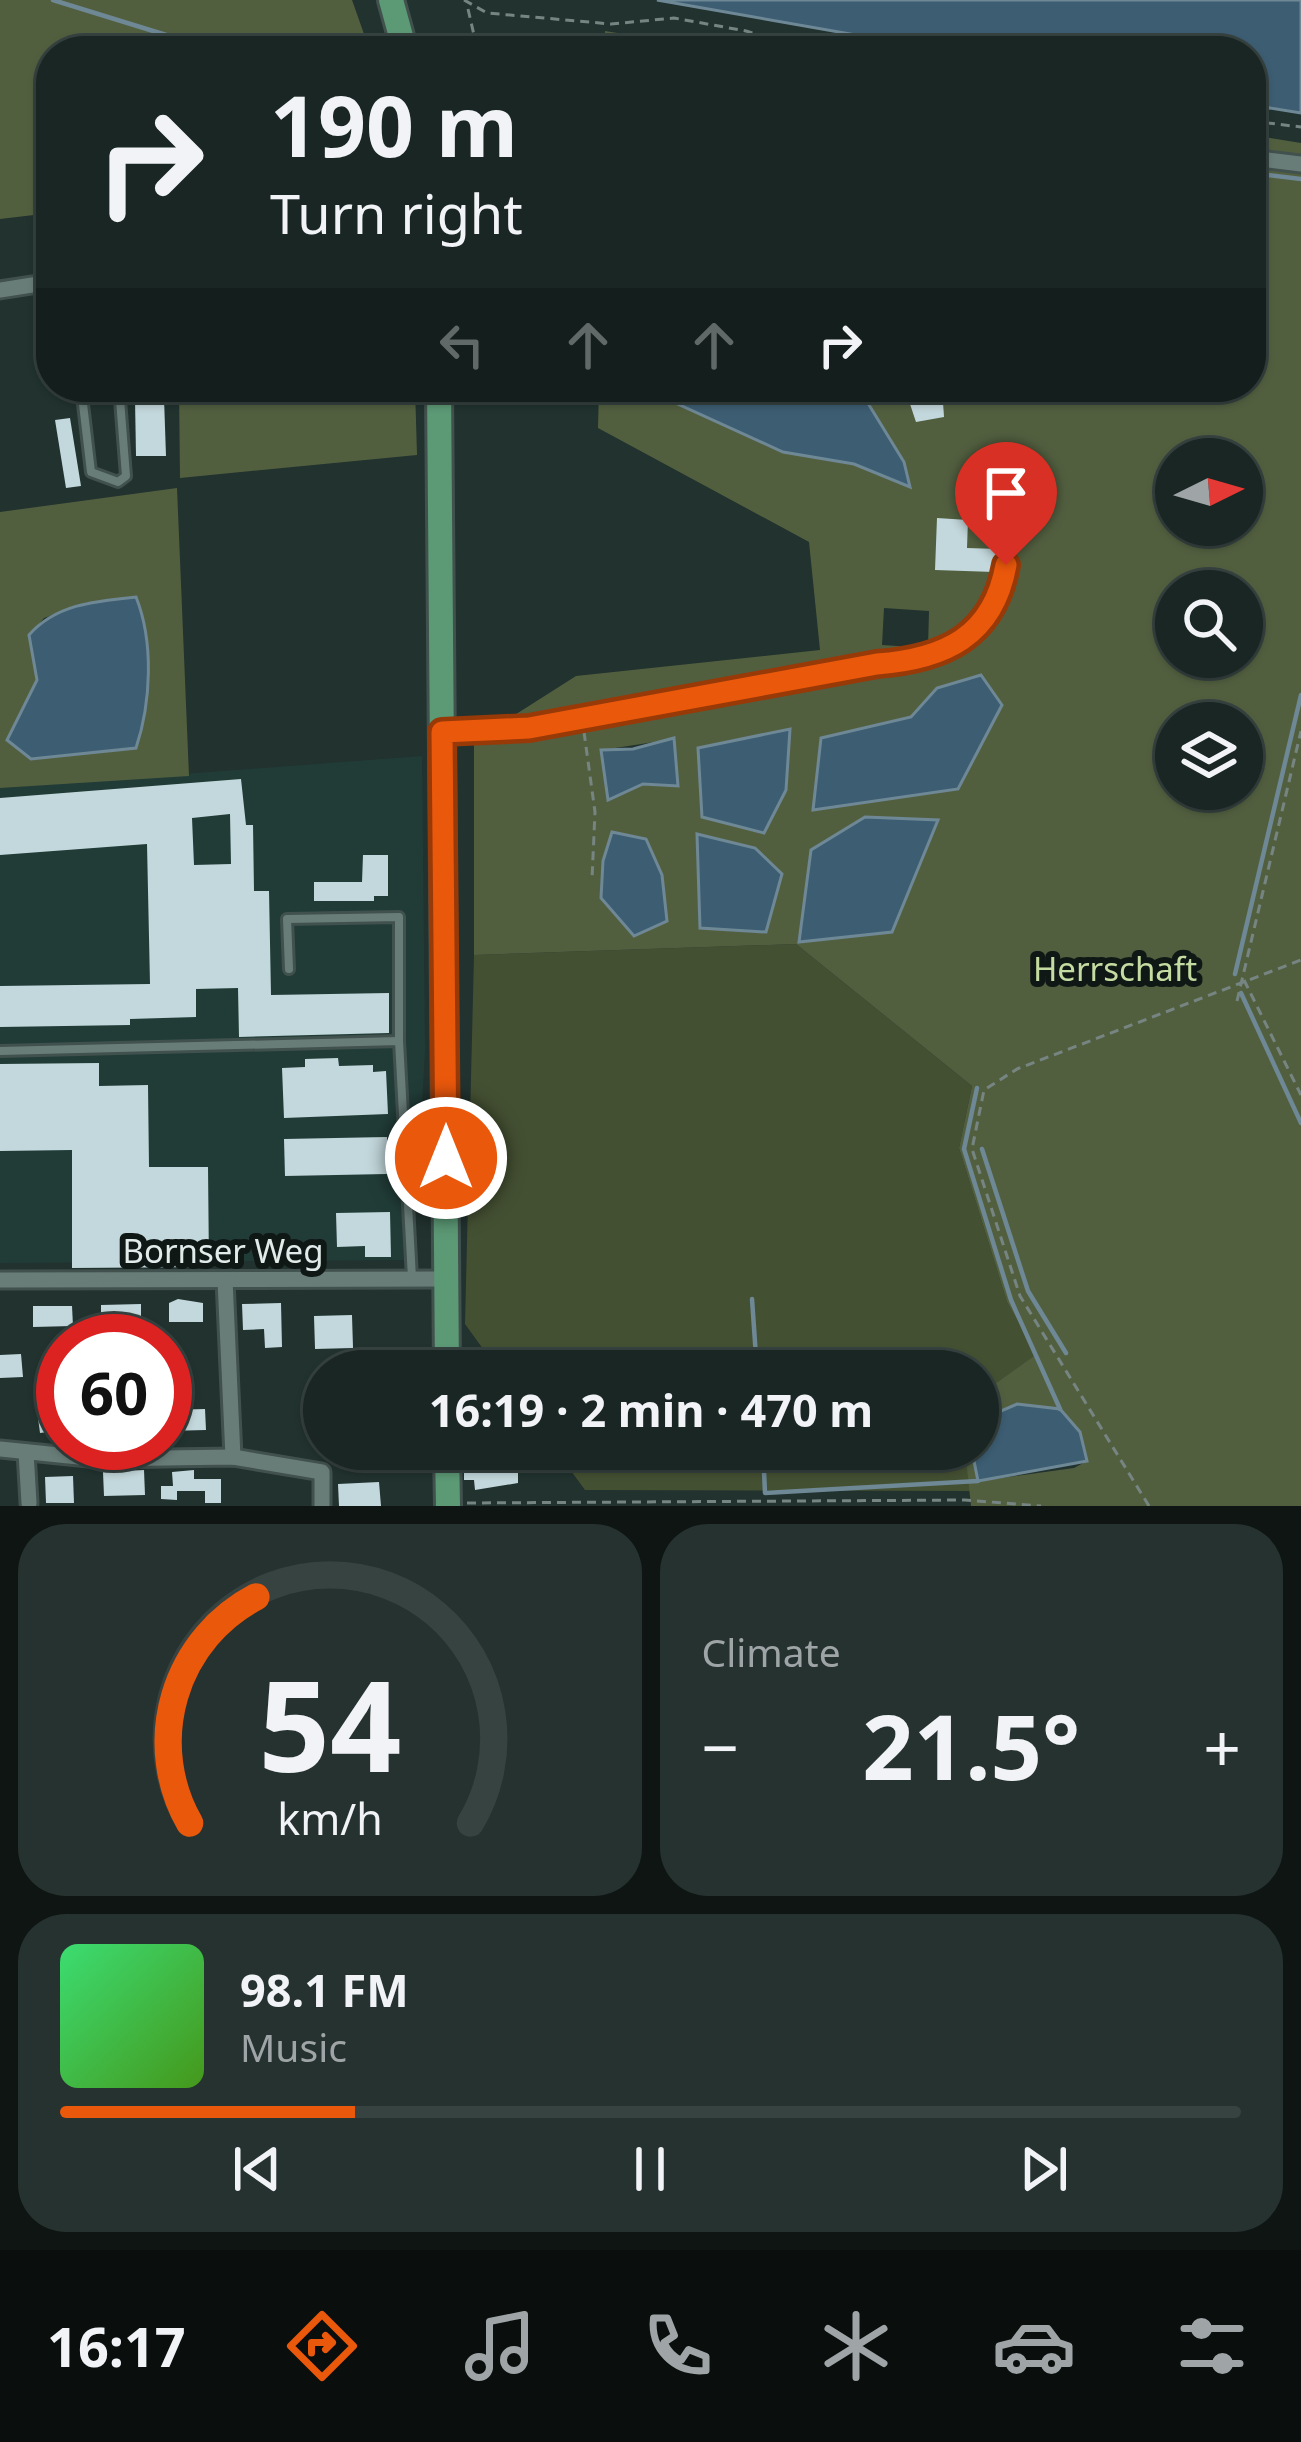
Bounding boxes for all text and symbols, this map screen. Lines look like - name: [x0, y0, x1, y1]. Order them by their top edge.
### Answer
- text: 190 m: [270, 67, 518, 182]
- icon: right: [72, 84, 228, 240]
- text: Turn right: [270, 176, 523, 250]
- icon: left: [429, 312, 495, 378]
- icon: ahead: [555, 312, 621, 378]
- icon: ahead: [681, 312, 747, 378]
- icon: right: [807, 312, 873, 378]
- north arrow: [1155, 438, 1263, 546]
- map controls: [1155, 438, 1263, 810]
- pin: [955, 442, 1057, 565]
- icon: arrive: [973, 460, 1039, 526]
- button: search: [1155, 570, 1263, 678]
- button: layers: [1155, 702, 1263, 810]
- park label: Herrschaft: [1033, 946, 1197, 991]
- position arrow: [383, 1095, 509, 1221]
- street label: Bornser Weg: [122, 1228, 324, 1273]
- speed limit sign: 60: [36, 1314, 192, 1470]
- text: 16:19 · 2 min · 470 m: [429, 1379, 873, 1440]
- text: Climate: [702, 1625, 841, 1678]
- text: 54: [258, 1639, 401, 1809]
- text: 21.5°: [862, 1684, 1080, 1806]
- text: −: [702, 1701, 739, 1791]
- text: +: [1203, 1701, 1241, 1791]
- text: km/h: [277, 1789, 382, 1848]
- text: 98.1 FM: [240, 1959, 409, 2020]
- text: Music: [240, 2020, 347, 2073]
- icon: previous: [224, 2136, 290, 2202]
- icon: pause: [617, 2136, 683, 2202]
- icon: next: [1011, 2136, 1077, 2202]
- icon: directions: [280, 2304, 364, 2388]
- icon: music: [458, 2304, 542, 2388]
- icon: phone: [636, 2304, 720, 2388]
- icon: climate: [814, 2304, 898, 2388]
- icon: car: [992, 2304, 1076, 2388]
- icon: filters: [1170, 2304, 1254, 2388]
- text: 16:17: [47, 2309, 186, 2383]

